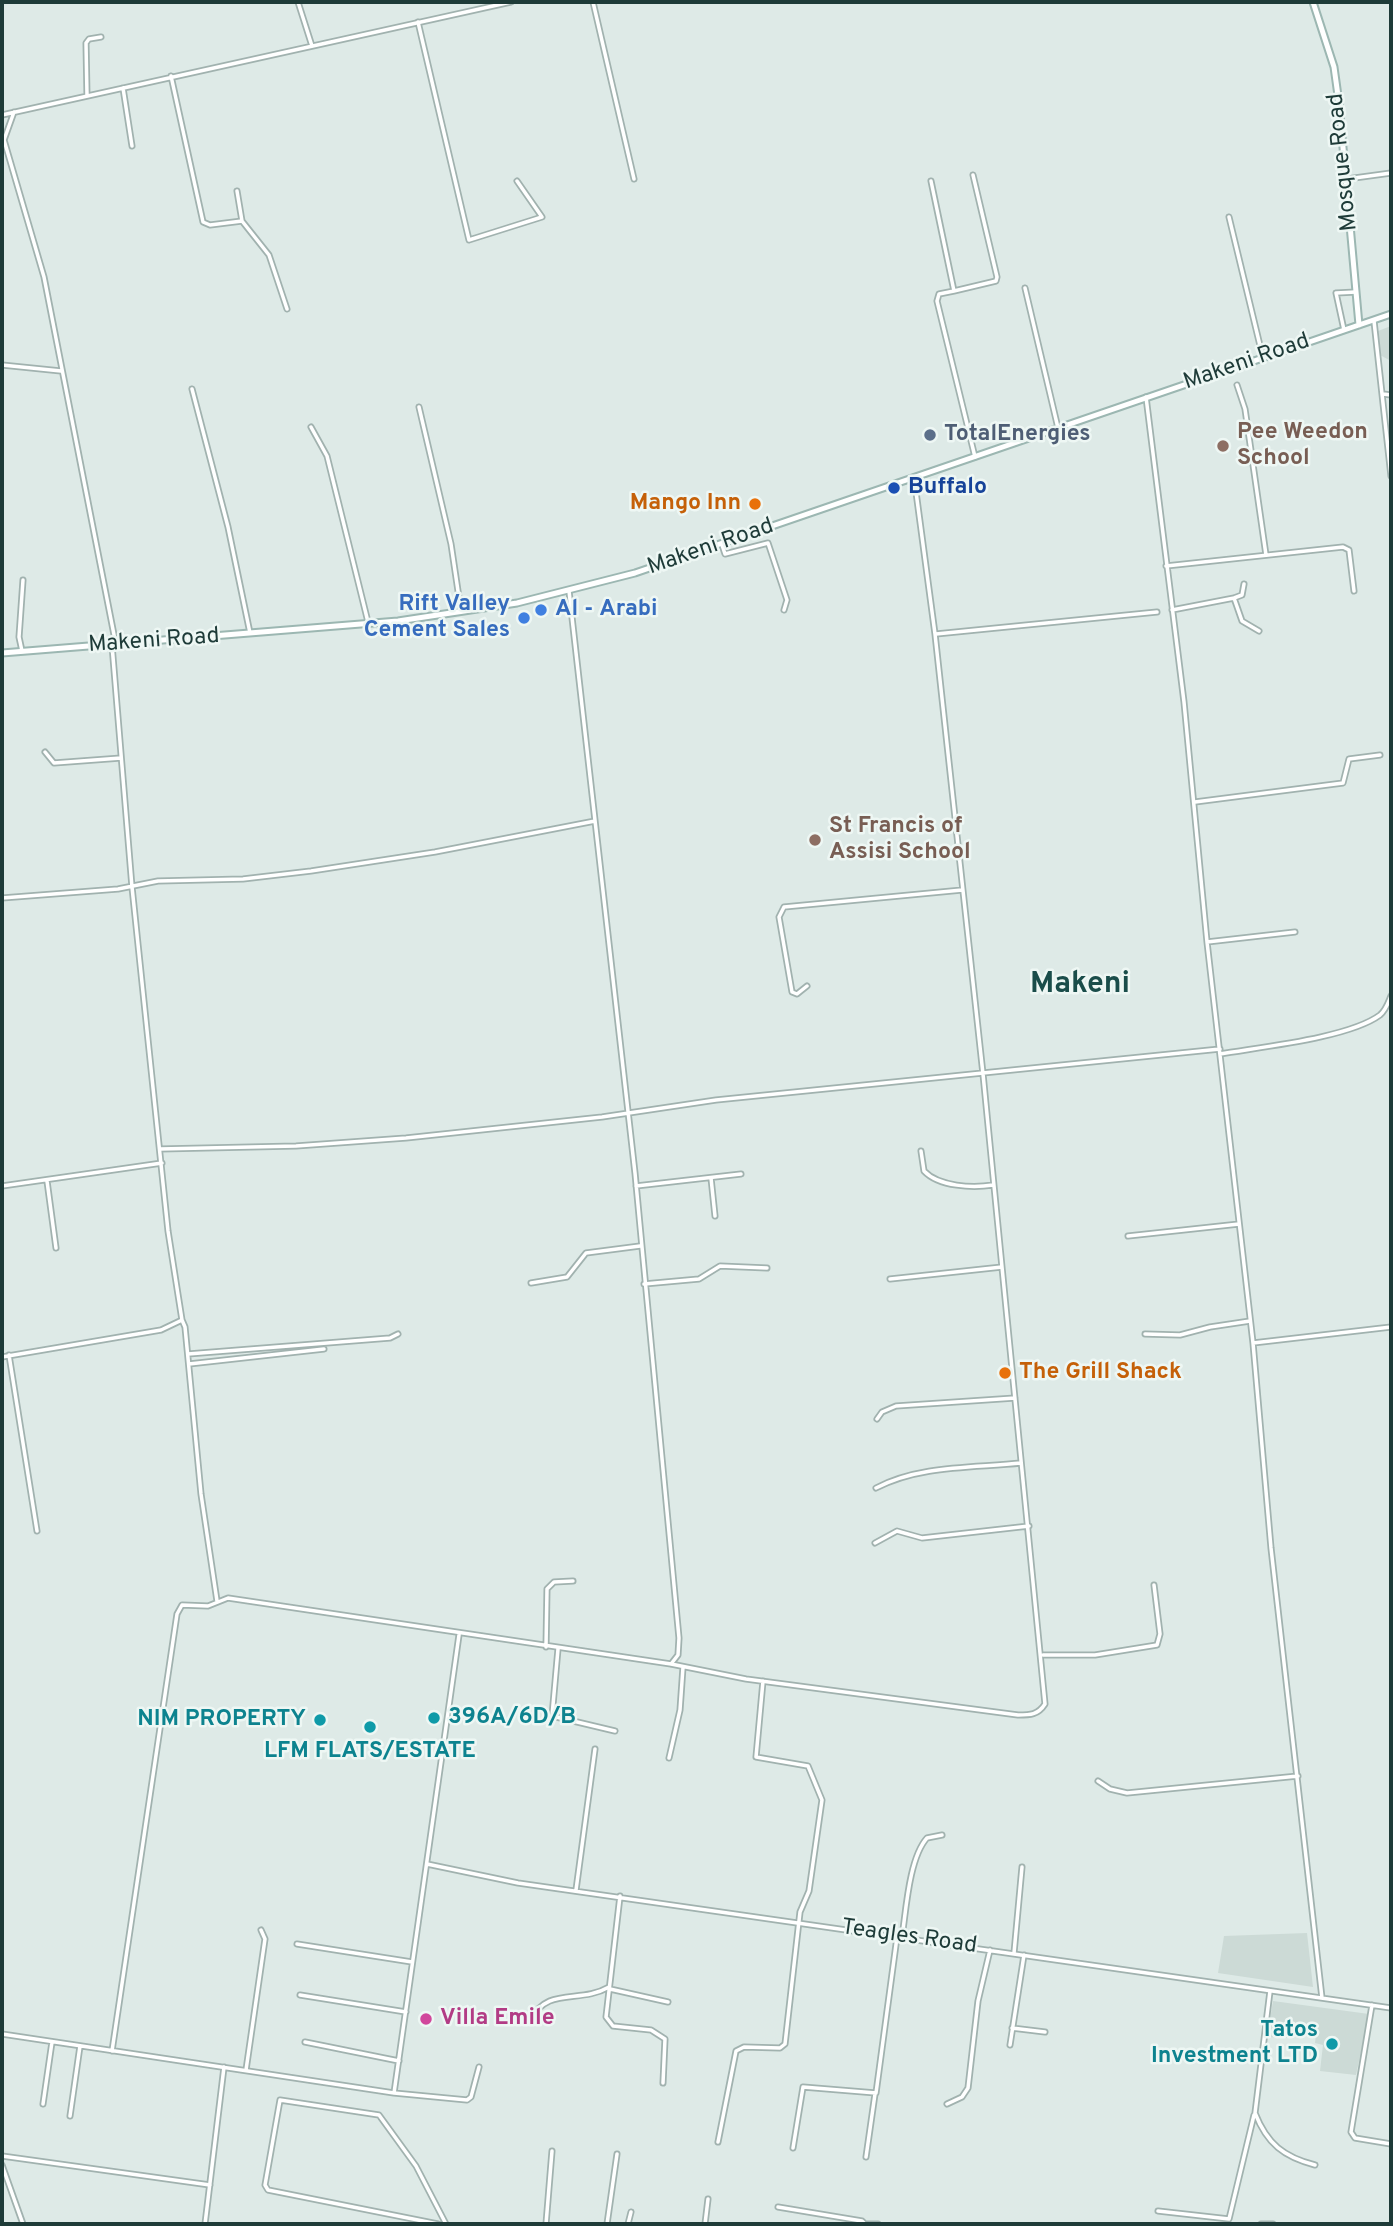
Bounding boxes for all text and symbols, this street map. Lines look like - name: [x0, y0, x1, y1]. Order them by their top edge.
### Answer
- street label: Mosque Road: [1323, 92, 1365, 232]
- street label: Makeni Road: [1180, 329, 1314, 397]
- place label: Pee Weedon School: [1237, 419, 1368, 473]
- place label: TotalEnergies: [944, 421, 1091, 449]
- marker: TotalEnergies: [922, 427, 938, 443]
- marker: Pee Weedon School: [1215, 438, 1231, 454]
- place label: Buffalo: [908, 474, 987, 502]
- marker: Buffalo: [886, 480, 902, 496]
- place label: Mango Inn: [630, 490, 741, 518]
- marker: Mango Inn: [747, 496, 763, 512]
- street label: Makeni Road: [644, 514, 778, 582]
- place label: Rift Valley Cement Sales: [364, 591, 510, 645]
- place label: Al - Arabi: [555, 596, 658, 624]
- marker: Al - Arabi: [533, 602, 549, 618]
- marker: Rift Valley Cement Sales: [516, 610, 532, 626]
- street label: Makeni Road: [87, 624, 221, 660]
- place label: St Francis of Assisi School: [829, 813, 971, 867]
- marker: St Francis of Assisi School: [807, 832, 823, 848]
- district label: Makeni: [1030, 968, 1130, 1004]
- place label: The Grill Shack: [1019, 1359, 1182, 1387]
- marker: The Grill Shack: [997, 1365, 1013, 1381]
- place label: 396A/6D/B: [448, 1704, 576, 1732]
- place label: NIM PROPERTY: [137, 1706, 306, 1734]
- marker: 396A/6D/B: [426, 1710, 442, 1726]
- marker: NIM PROPERTY: [312, 1712, 328, 1728]
- marker: LFM FLATS/ESTATE: [362, 1719, 378, 1735]
- place label: LFM FLATS/ESTATE: [264, 1738, 476, 1766]
- street label: Teagles Road: [839, 1915, 979, 1961]
- place label: Villa Emile: [440, 2005, 555, 2033]
- marker: Villa Emile: [418, 2011, 434, 2027]
- place label: Tatos Investment LTD: [1151, 2017, 1318, 2071]
- marker: Tatos Investment LTD: [1324, 2036, 1340, 2052]

